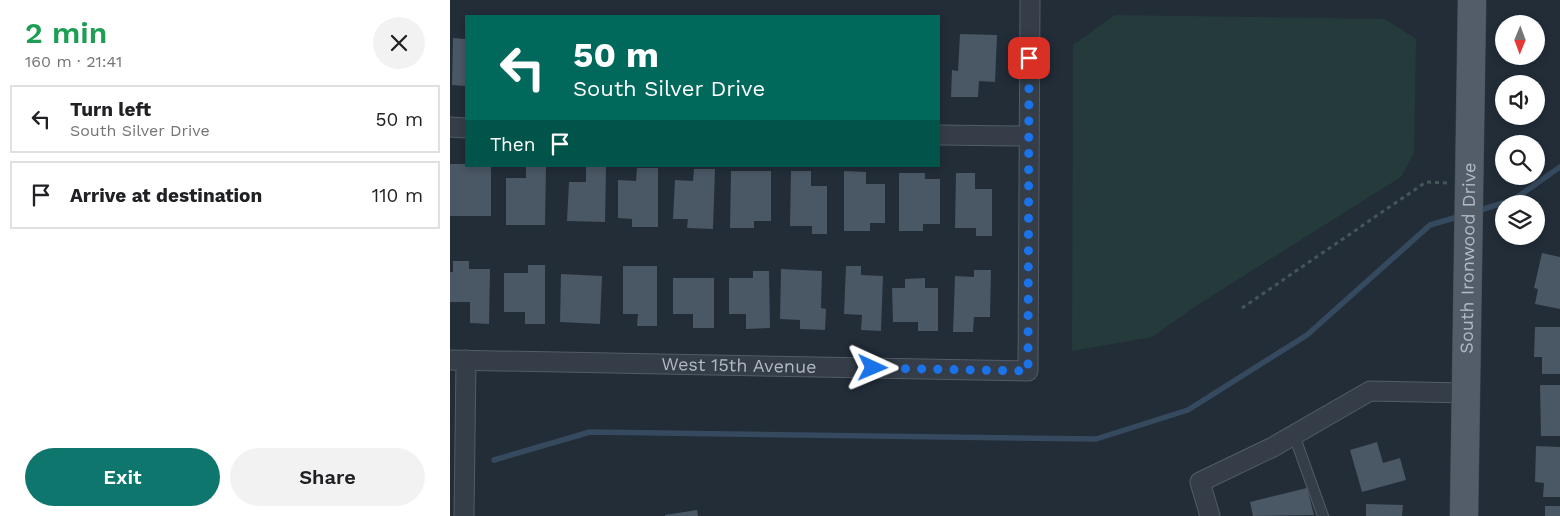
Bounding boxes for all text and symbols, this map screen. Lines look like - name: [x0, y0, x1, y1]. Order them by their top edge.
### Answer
- text: 2 min: [25, 15, 107, 50]
- north arrow: [1495, 15, 1545, 65]
- map controls: [1495, 15, 1545, 245]
- button: close: [373, 17, 425, 69]
- text: 50 m: [573, 34, 659, 76]
- icon: left: [490, 35, 555, 100]
- pin: [1008, 37, 1050, 79]
- icon: arrive: [1015, 44, 1043, 72]
- text: 160 m · 21:41: [25, 52, 122, 71]
- button: sound: [1495, 75, 1545, 125]
- text: South Silver Drive: [573, 76, 765, 101]
- text: Turn left: [70, 98, 151, 121]
- icon: left: [27, 105, 55, 133]
- text: 50 m: [376, 108, 423, 131]
- text: South Silver Drive: [70, 121, 210, 140]
- icon: arrive: [546, 130, 574, 158]
- text: Then: [490, 133, 536, 156]
- button: search: [1495, 135, 1545, 185]
- street label: South Ironwood Drive: [1456, 162, 1479, 354]
- icon: arrive: [27, 181, 55, 209]
- text: Arrive at destination: [70, 184, 262, 207]
- text: 110 m: [372, 184, 423, 207]
- button: layers: [1495, 195, 1545, 245]
- position arrow: [846, 341, 898, 393]
- street label: West 15th Avenue: [661, 353, 817, 377]
- button: Exit: [25, 448, 220, 506]
- button: Share: [230, 448, 425, 506]

